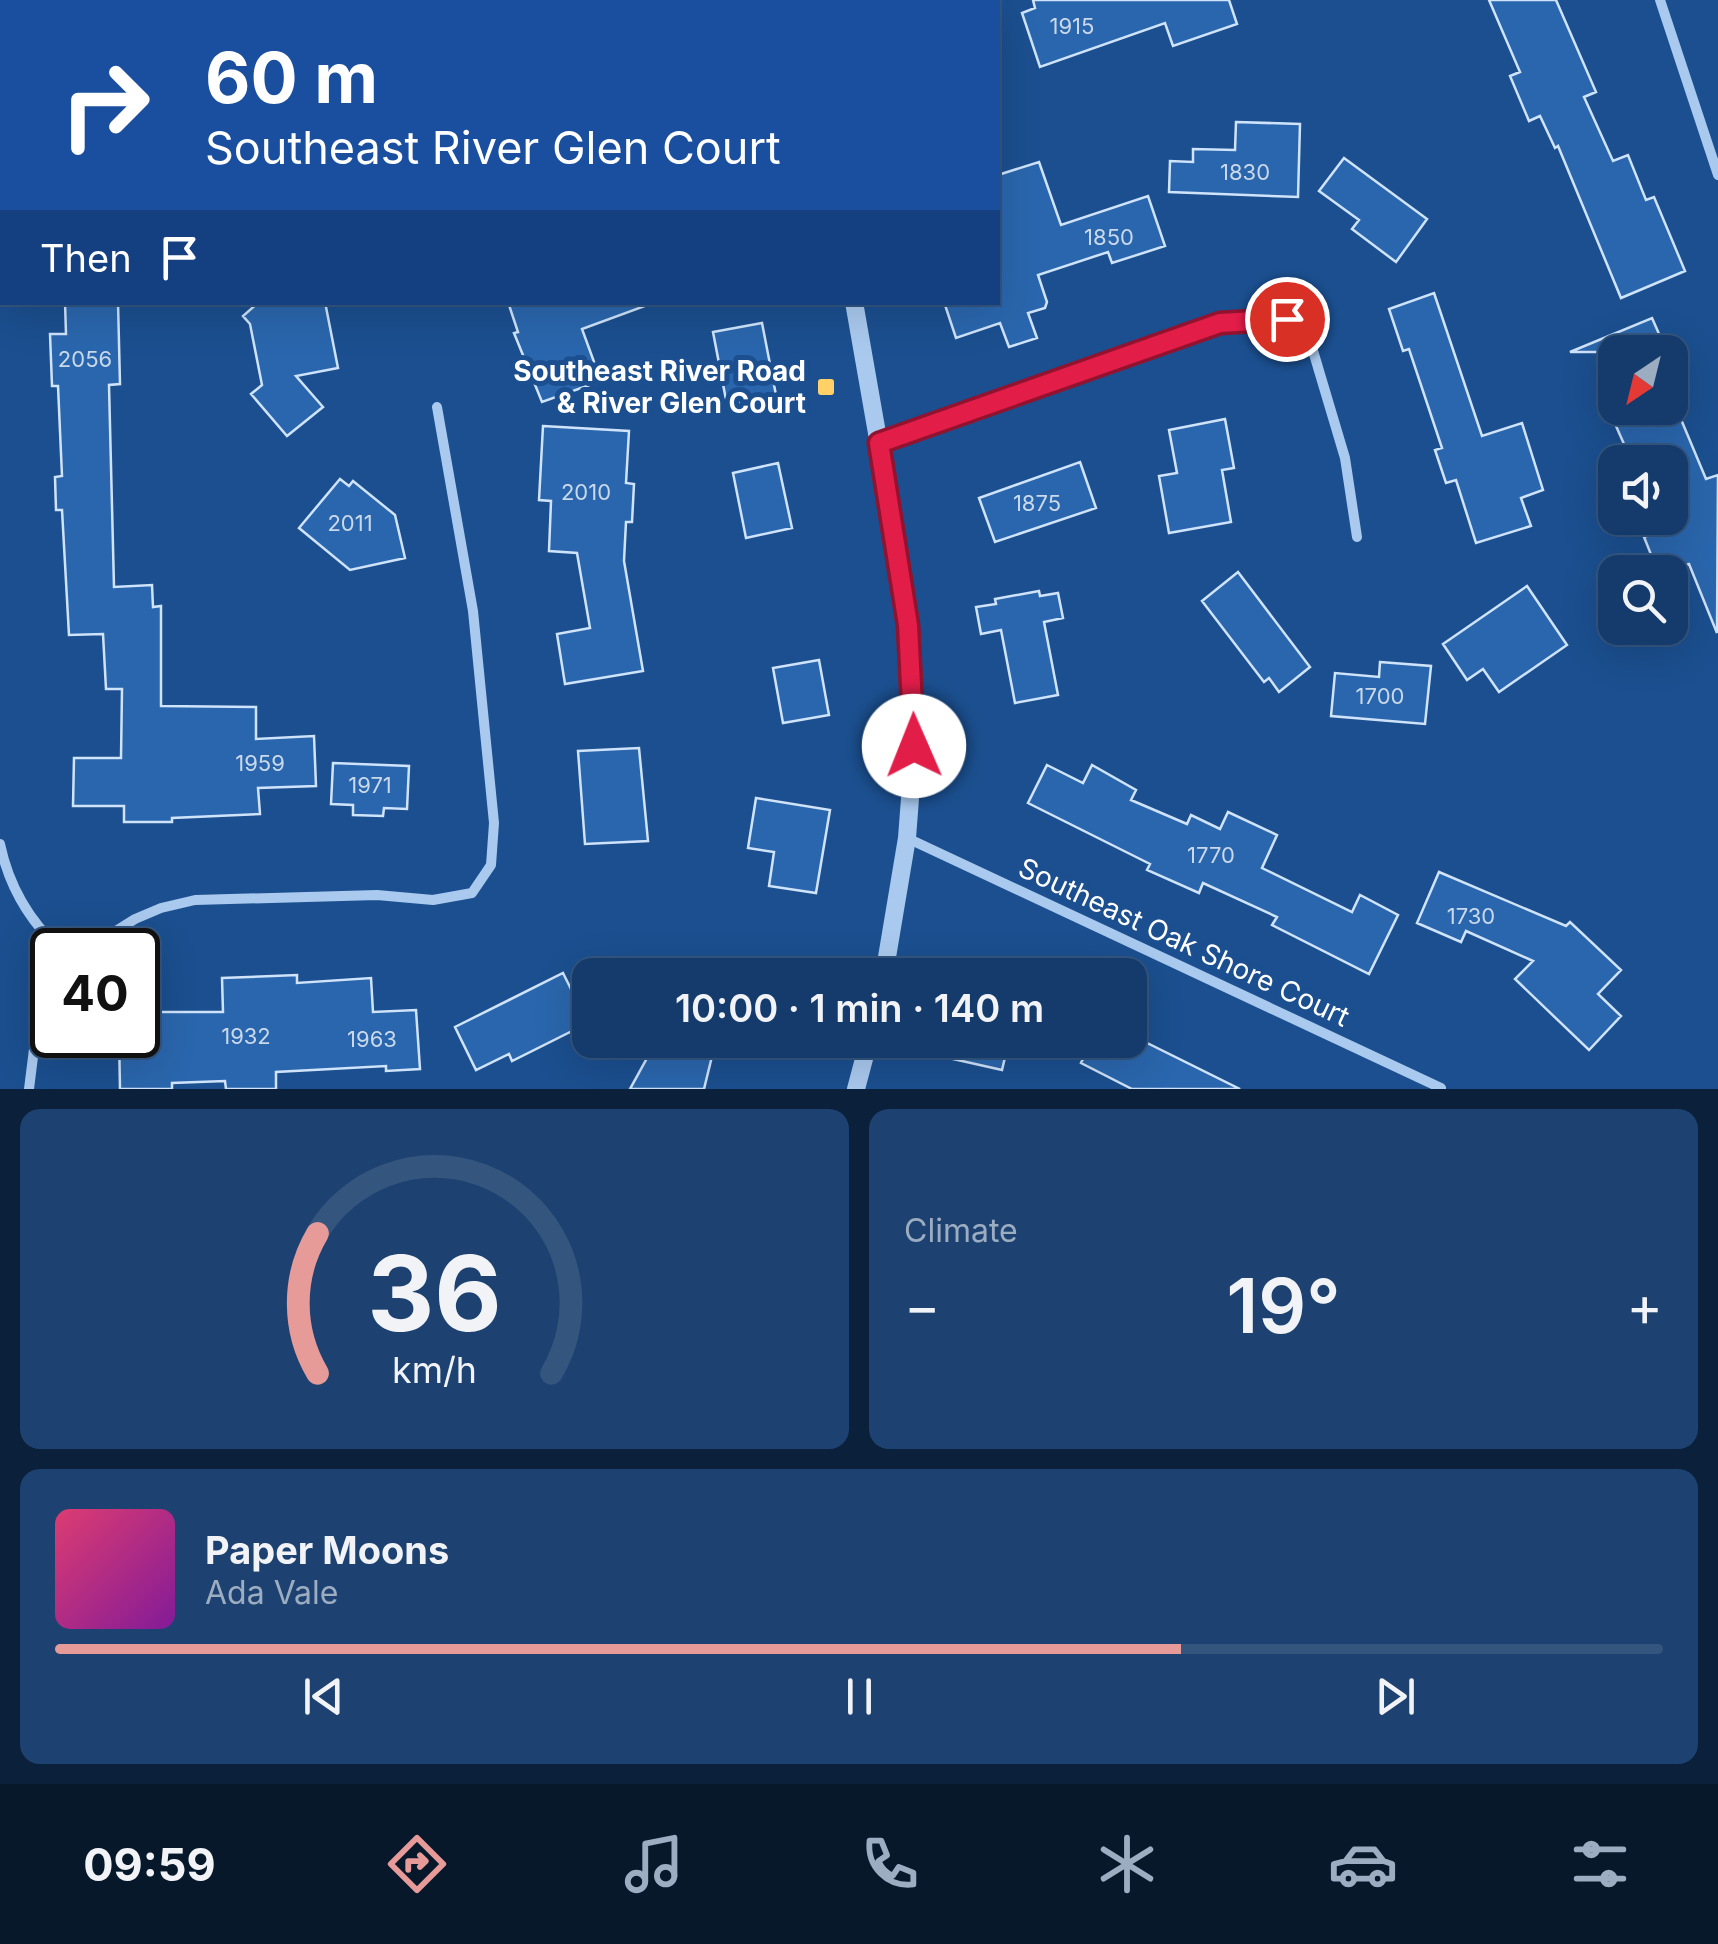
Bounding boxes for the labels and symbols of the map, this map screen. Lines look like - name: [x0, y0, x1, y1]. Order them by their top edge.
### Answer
- house number: 1915: [1050, 13, 1094, 39]
- house number: 1830: [1220, 159, 1270, 185]
- house number: 1850: [1084, 224, 1134, 250]
- pin: [1245, 277, 1330, 362]
- north arrow: [1598, 335, 1688, 425]
- house number: 2056: [58, 346, 112, 372]
- place label: Southeast River Road & River Glen Court: [513, 354, 806, 420]
- marker: Southeast River Road & River Glen Court: [815, 376, 837, 398]
- house number: 2010: [561, 479, 611, 505]
- house number: 1875: [1013, 490, 1061, 516]
- house number: 2011: [327, 510, 373, 536]
- house number: 1700: [1356, 683, 1404, 709]
- position arrow: [862, 694, 966, 798]
- house number: 1959: [235, 750, 285, 776]
- house number: 1971: [348, 772, 392, 798]
- house number: 1770: [1187, 842, 1235, 868]
- street label: Southeast Oak Shore Court: [1013, 850, 1355, 1034]
- house number: 1730: [1447, 903, 1495, 929]
- speed limit sign: 40: [30, 928, 160, 1058]
- house number: 1932: [221, 1023, 271, 1049]
- house number: 1963: [347, 1026, 397, 1052]

